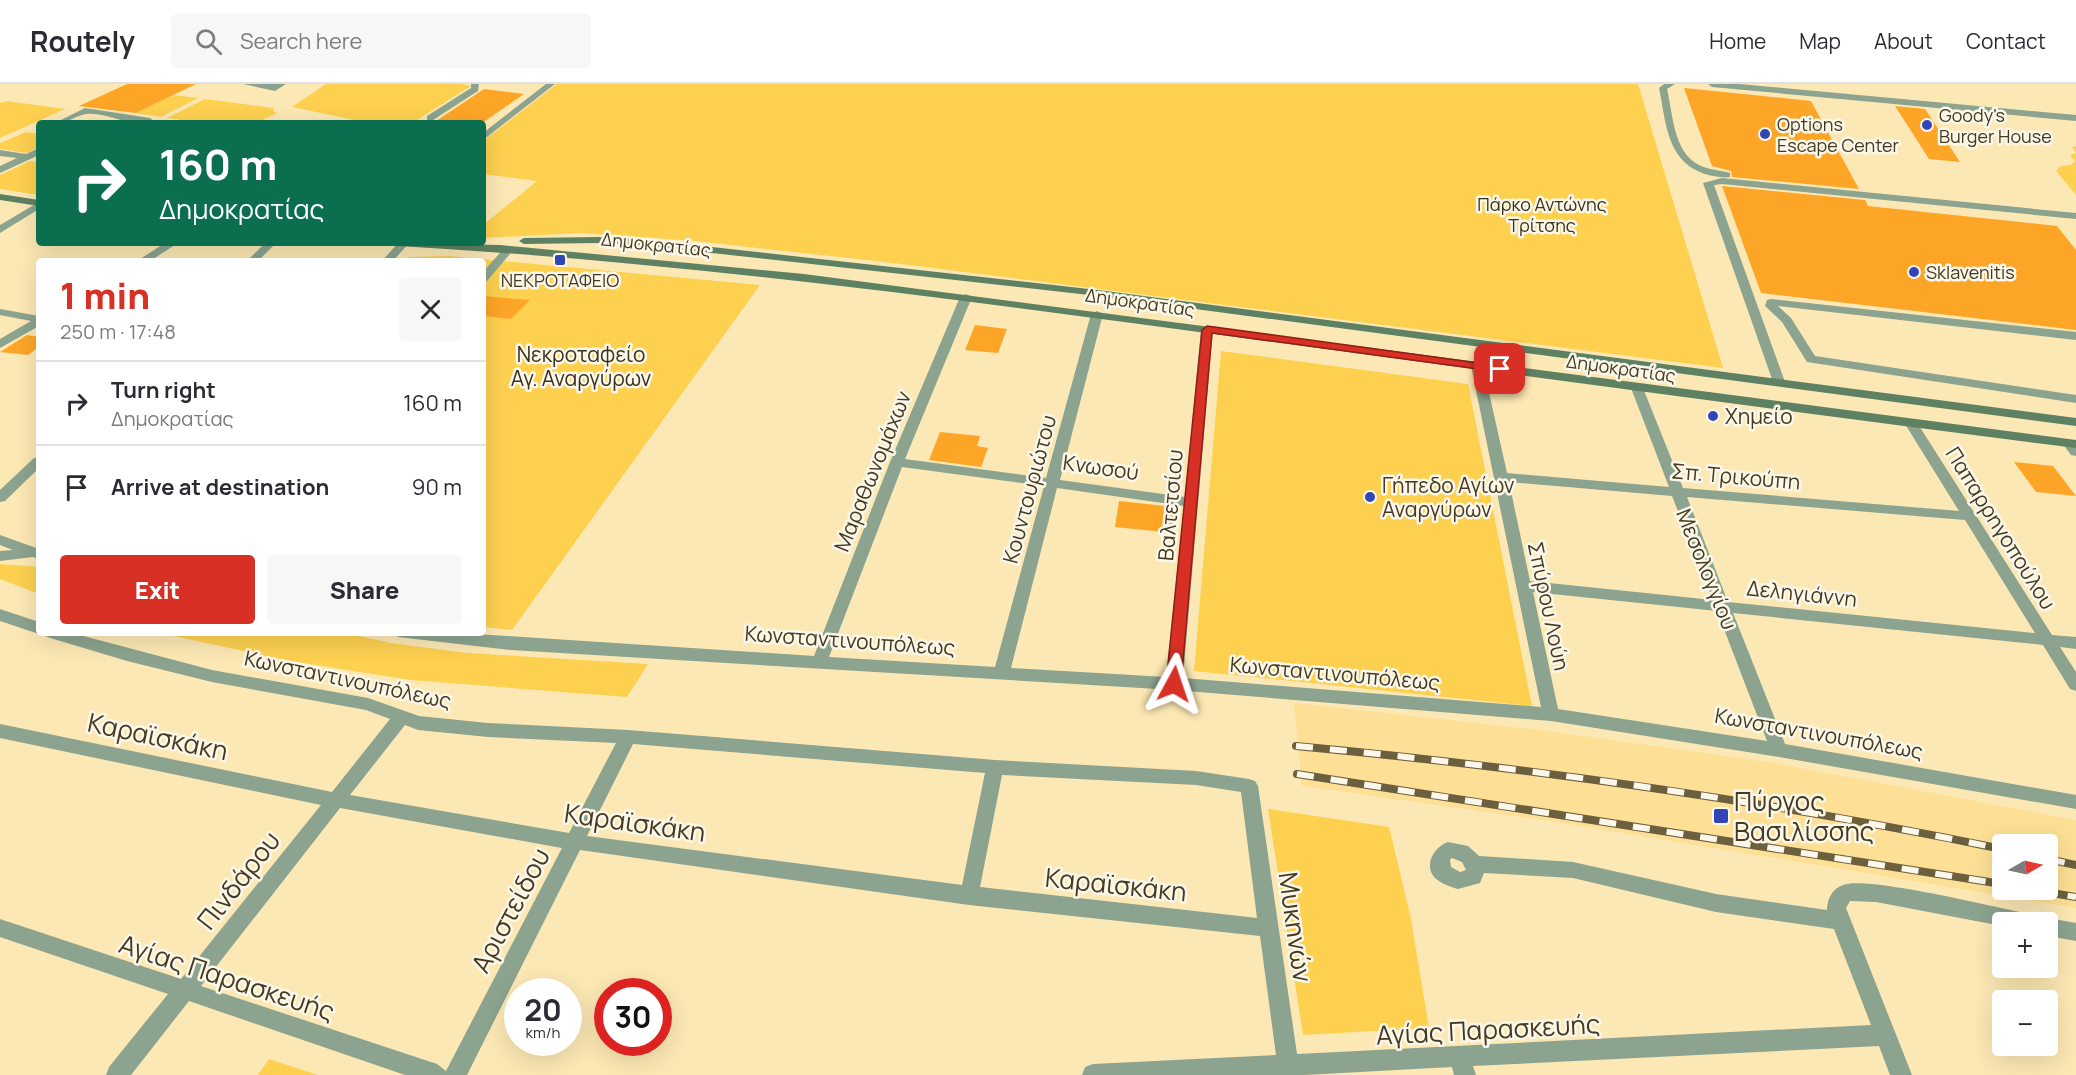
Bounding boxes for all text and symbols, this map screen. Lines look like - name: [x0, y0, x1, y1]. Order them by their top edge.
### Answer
- search box: [171, 14, 591, 68]
- text: Routely: [30, 22, 135, 60]
- icon: search: [192, 25, 225, 58]
- text: Search here: [240, 26, 362, 56]
- text: Home: [1709, 27, 1766, 55]
- text: Map: [1799, 27, 1841, 55]
- text: About: [1874, 27, 1933, 55]
- text: Contact: [1966, 27, 2046, 55]
- place label: Goody's Burger House: [1939, 103, 2052, 148]
- place label: Options Escape Center: [1777, 112, 1900, 157]
- marker: Goody's Burger House: [1920, 118, 1934, 132]
- marker: Options Escape Center: [1758, 127, 1772, 141]
- text: 160 m: [159, 135, 277, 193]
- icon: right: [60, 144, 138, 222]
- text: Δημοκρατίας: [159, 190, 325, 227]
- park label: Πάρκο Αντώνης Τρίτσης: [1477, 192, 1607, 237]
- street label: Δημοκρατίας: [600, 226, 712, 262]
- marker: ΝΕΚΡΟΤΑΦΕΙΟ: [553, 253, 567, 267]
- place label: Sklavenitis: [1926, 260, 2015, 284]
- marker: Sklavenitis: [1907, 265, 1921, 279]
- place label: ΝΕΚΡΟΤΑΦΕΙΟ: [501, 268, 619, 292]
- text: 1 min: [60, 271, 150, 320]
- button: close: [399, 278, 462, 341]
- street label: Δημοκρατίας: [1084, 282, 1196, 322]
- text: 250 m · 17:48: [60, 318, 176, 345]
- park label: Νεκροταφείο Αγ. Αναργύρων: [511, 340, 652, 392]
- pin: [1474, 343, 1525, 394]
- street label: Δημοκρατίας: [1565, 348, 1677, 388]
- icon: arrive: [1483, 352, 1516, 385]
- text: Turn right: [111, 375, 216, 405]
- street label: Μαραθωνομάχων: [827, 386, 917, 555]
- icon: right: [60, 387, 93, 420]
- text: 160 m: [403, 388, 462, 418]
- place label: Χημείο: [1725, 402, 1793, 430]
- text: Δημοκρατίας: [111, 405, 234, 432]
- marker: Χημείο: [1706, 409, 1720, 423]
- street label: Κουντουριώτου: [996, 412, 1062, 566]
- street label: Παπαρρηγοπούλου: [1940, 441, 2062, 615]
- street label: Κνωσού: [1061, 448, 1141, 486]
- street label: Βαλτετσίου: [1151, 448, 1189, 562]
- street label: Σπ. Τρικούπη: [1670, 456, 1802, 496]
- icon: arrive: [60, 471, 93, 504]
- place label: Γήπεδο Αγίων Αναργύρων: [1382, 471, 1515, 523]
- text: Arrive at destination: [111, 472, 329, 502]
- text: 90 m: [412, 472, 462, 502]
- marker: Γήπεδο Αγίων Αναργύρων: [1363, 490, 1377, 504]
- street label: Μεσολογγίου: [1670, 504, 1744, 634]
- street label: Σπύρου Λούη: [1522, 539, 1576, 673]
- button: Exit: [60, 555, 255, 624]
- button: Share: [267, 555, 462, 624]
- street label: Δεληγιάννη: [1745, 573, 1859, 613]
- street label: Κωνσταντινουπόλεως: [744, 619, 956, 661]
- street label: Κωνσταντινουπόλεως: [242, 643, 454, 715]
- street label: Κωνσταντινουπόλεως: [1229, 650, 1441, 696]
- position arrow: [1142, 652, 1206, 716]
- street label: Κωνσταντινουπόλεως: [1713, 701, 1925, 765]
- street label: Καραϊσκάκη: [85, 704, 231, 768]
- place label: Πύργος Βασιλίσσης: [1734, 783, 1874, 849]
- street label: Καραϊσκάκη: [562, 794, 708, 850]
- marker: Πύργος Βασιλίσσης: [1712, 807, 1730, 825]
- street label: Πινδάρου: [188, 823, 288, 937]
- north arrow: [1992, 834, 2058, 900]
- map controls: [1992, 834, 2058, 1056]
- street label: Αριστείδου: [462, 841, 558, 979]
- street label: Καραϊσκάκη: [1043, 859, 1189, 909]
- street label: Μυκηνών: [1270, 870, 1322, 984]
- button: +: [1992, 912, 2058, 978]
- street label: Αγίας Παρασκευής: [115, 925, 339, 1029]
- speed limit sign: 30: [594, 978, 672, 1056]
- text: 20: [524, 989, 562, 1030]
- button: −: [1992, 990, 2058, 1056]
- street label: Αγίας Παρασκευής: [1375, 1005, 1601, 1053]
- text: km/h: [526, 1022, 560, 1043]

